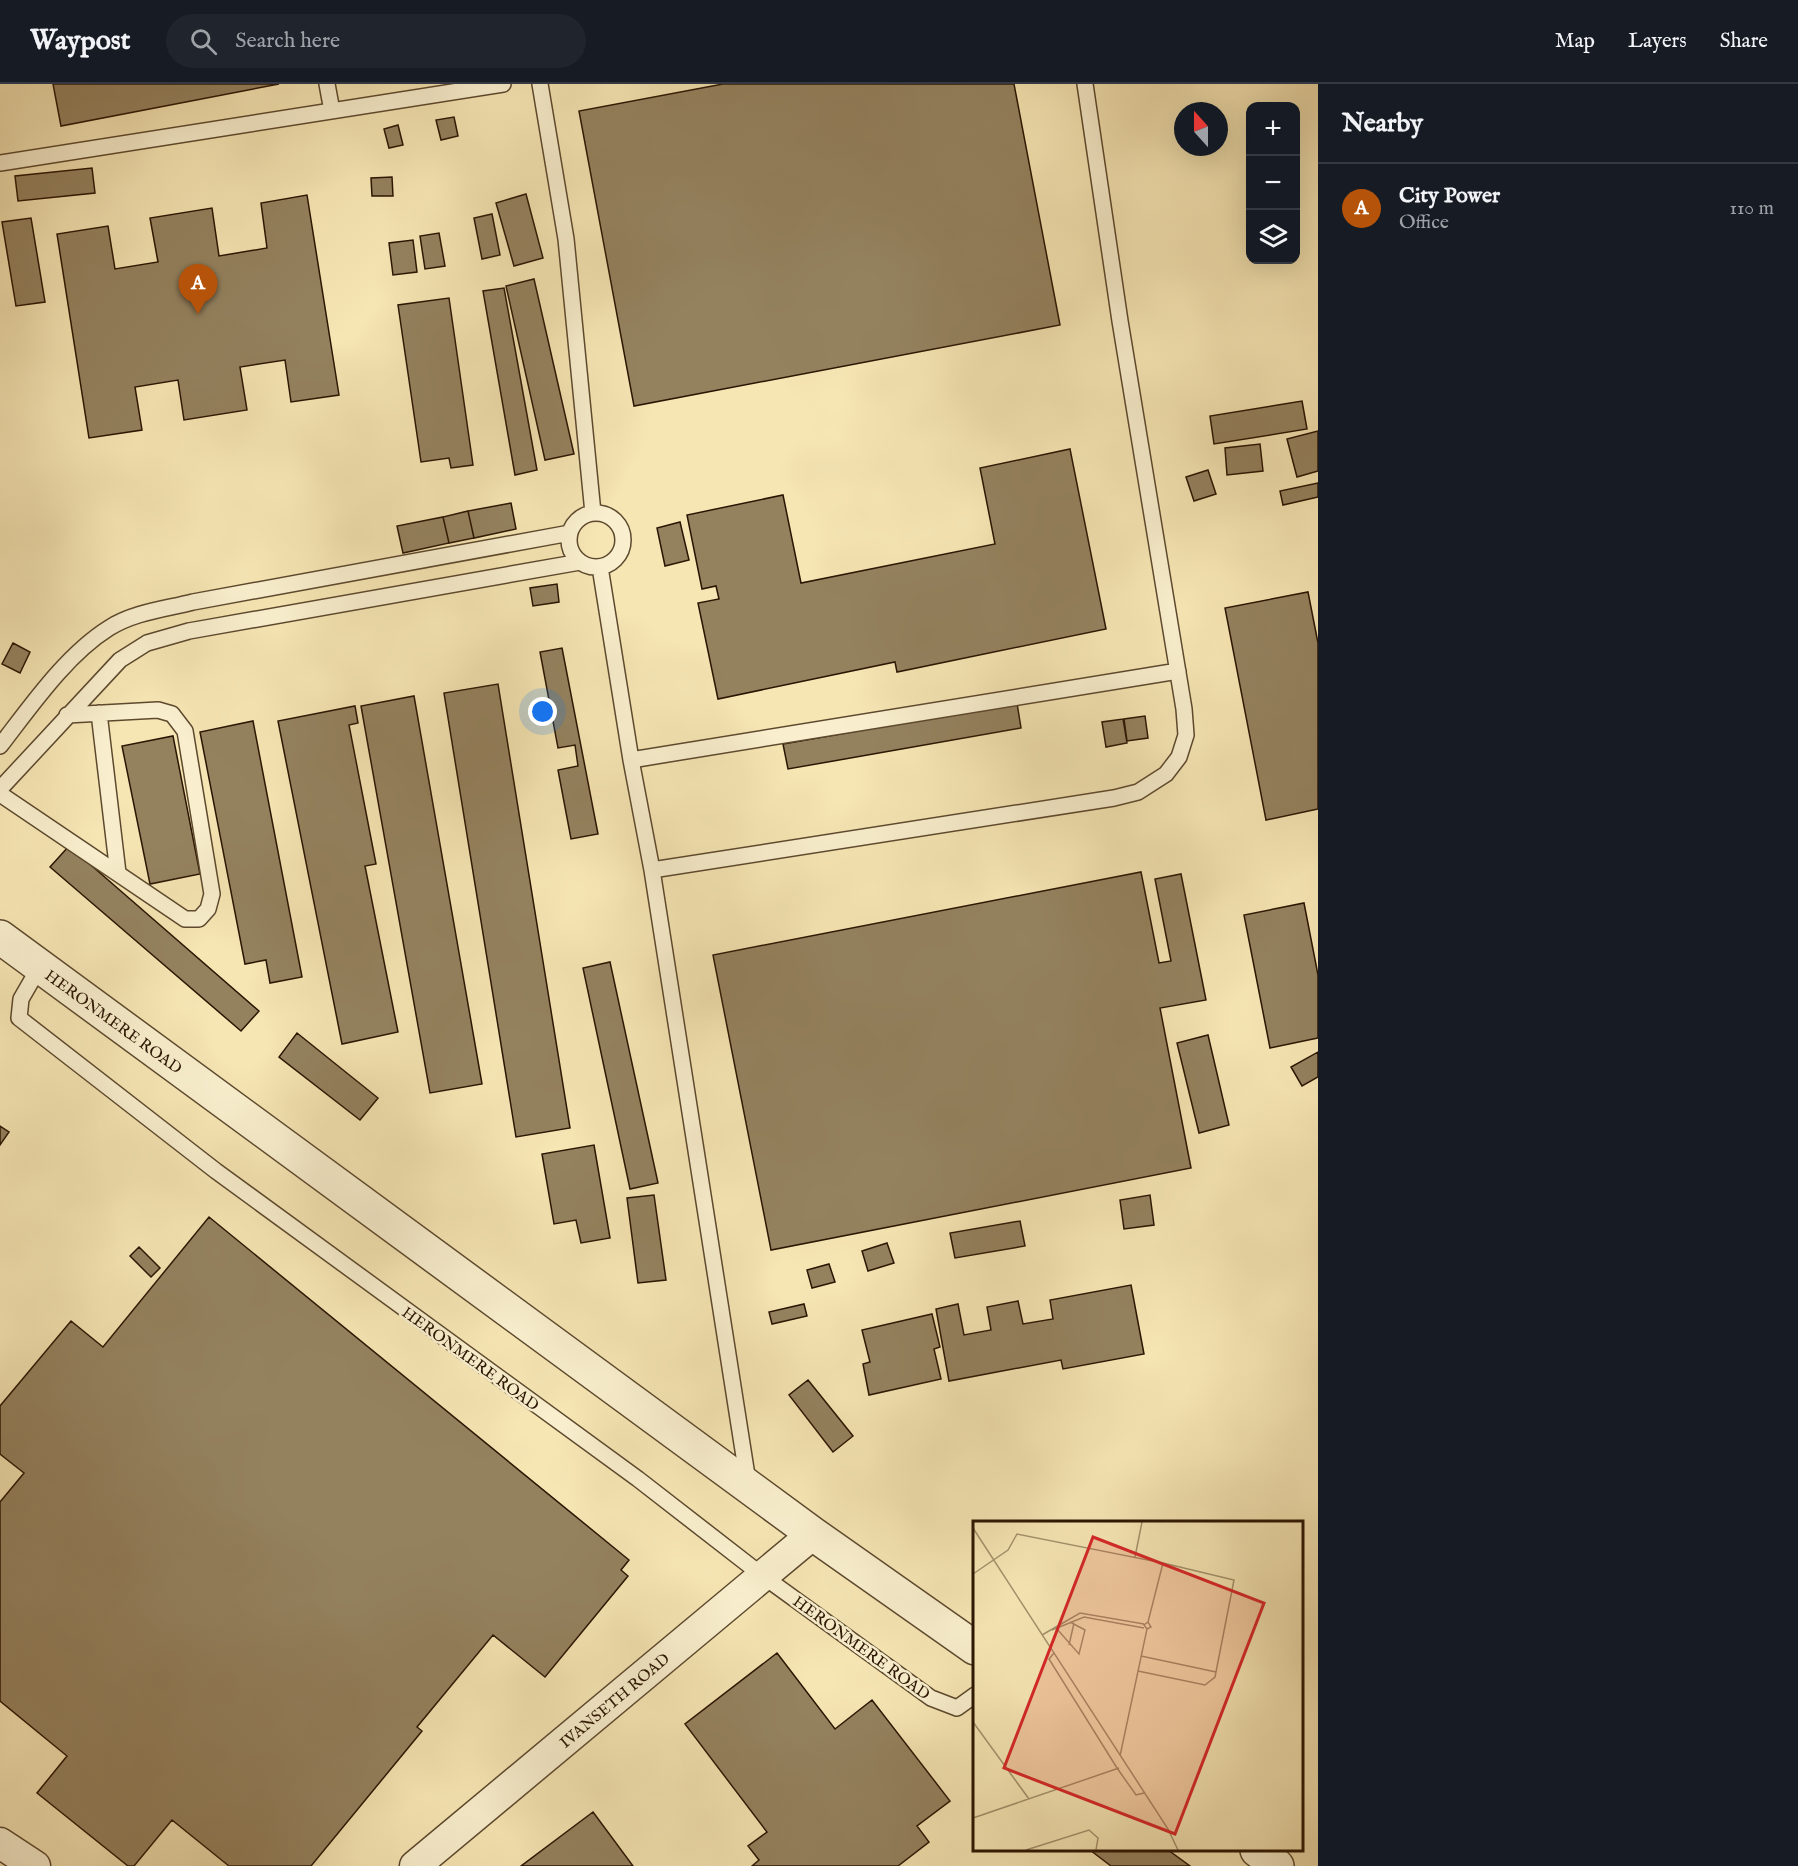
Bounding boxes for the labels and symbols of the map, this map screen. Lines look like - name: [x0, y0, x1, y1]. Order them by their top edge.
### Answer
- north arrow: [1174, 102, 1228, 156]
- pin: A: [178, 264, 218, 314]
- your location: [528, 697, 557, 726]
- street label: HERONMERE ROAD: [40, 966, 185, 1079]
- street label: HERONMERE ROAD: [397, 1303, 542, 1416]
- inset map: [973, 1521, 1303, 1851]
- street label: HERONMERE ROAD: [788, 1592, 933, 1705]
- street label: IVANSETH ROAD: [556, 1650, 675, 1753]

